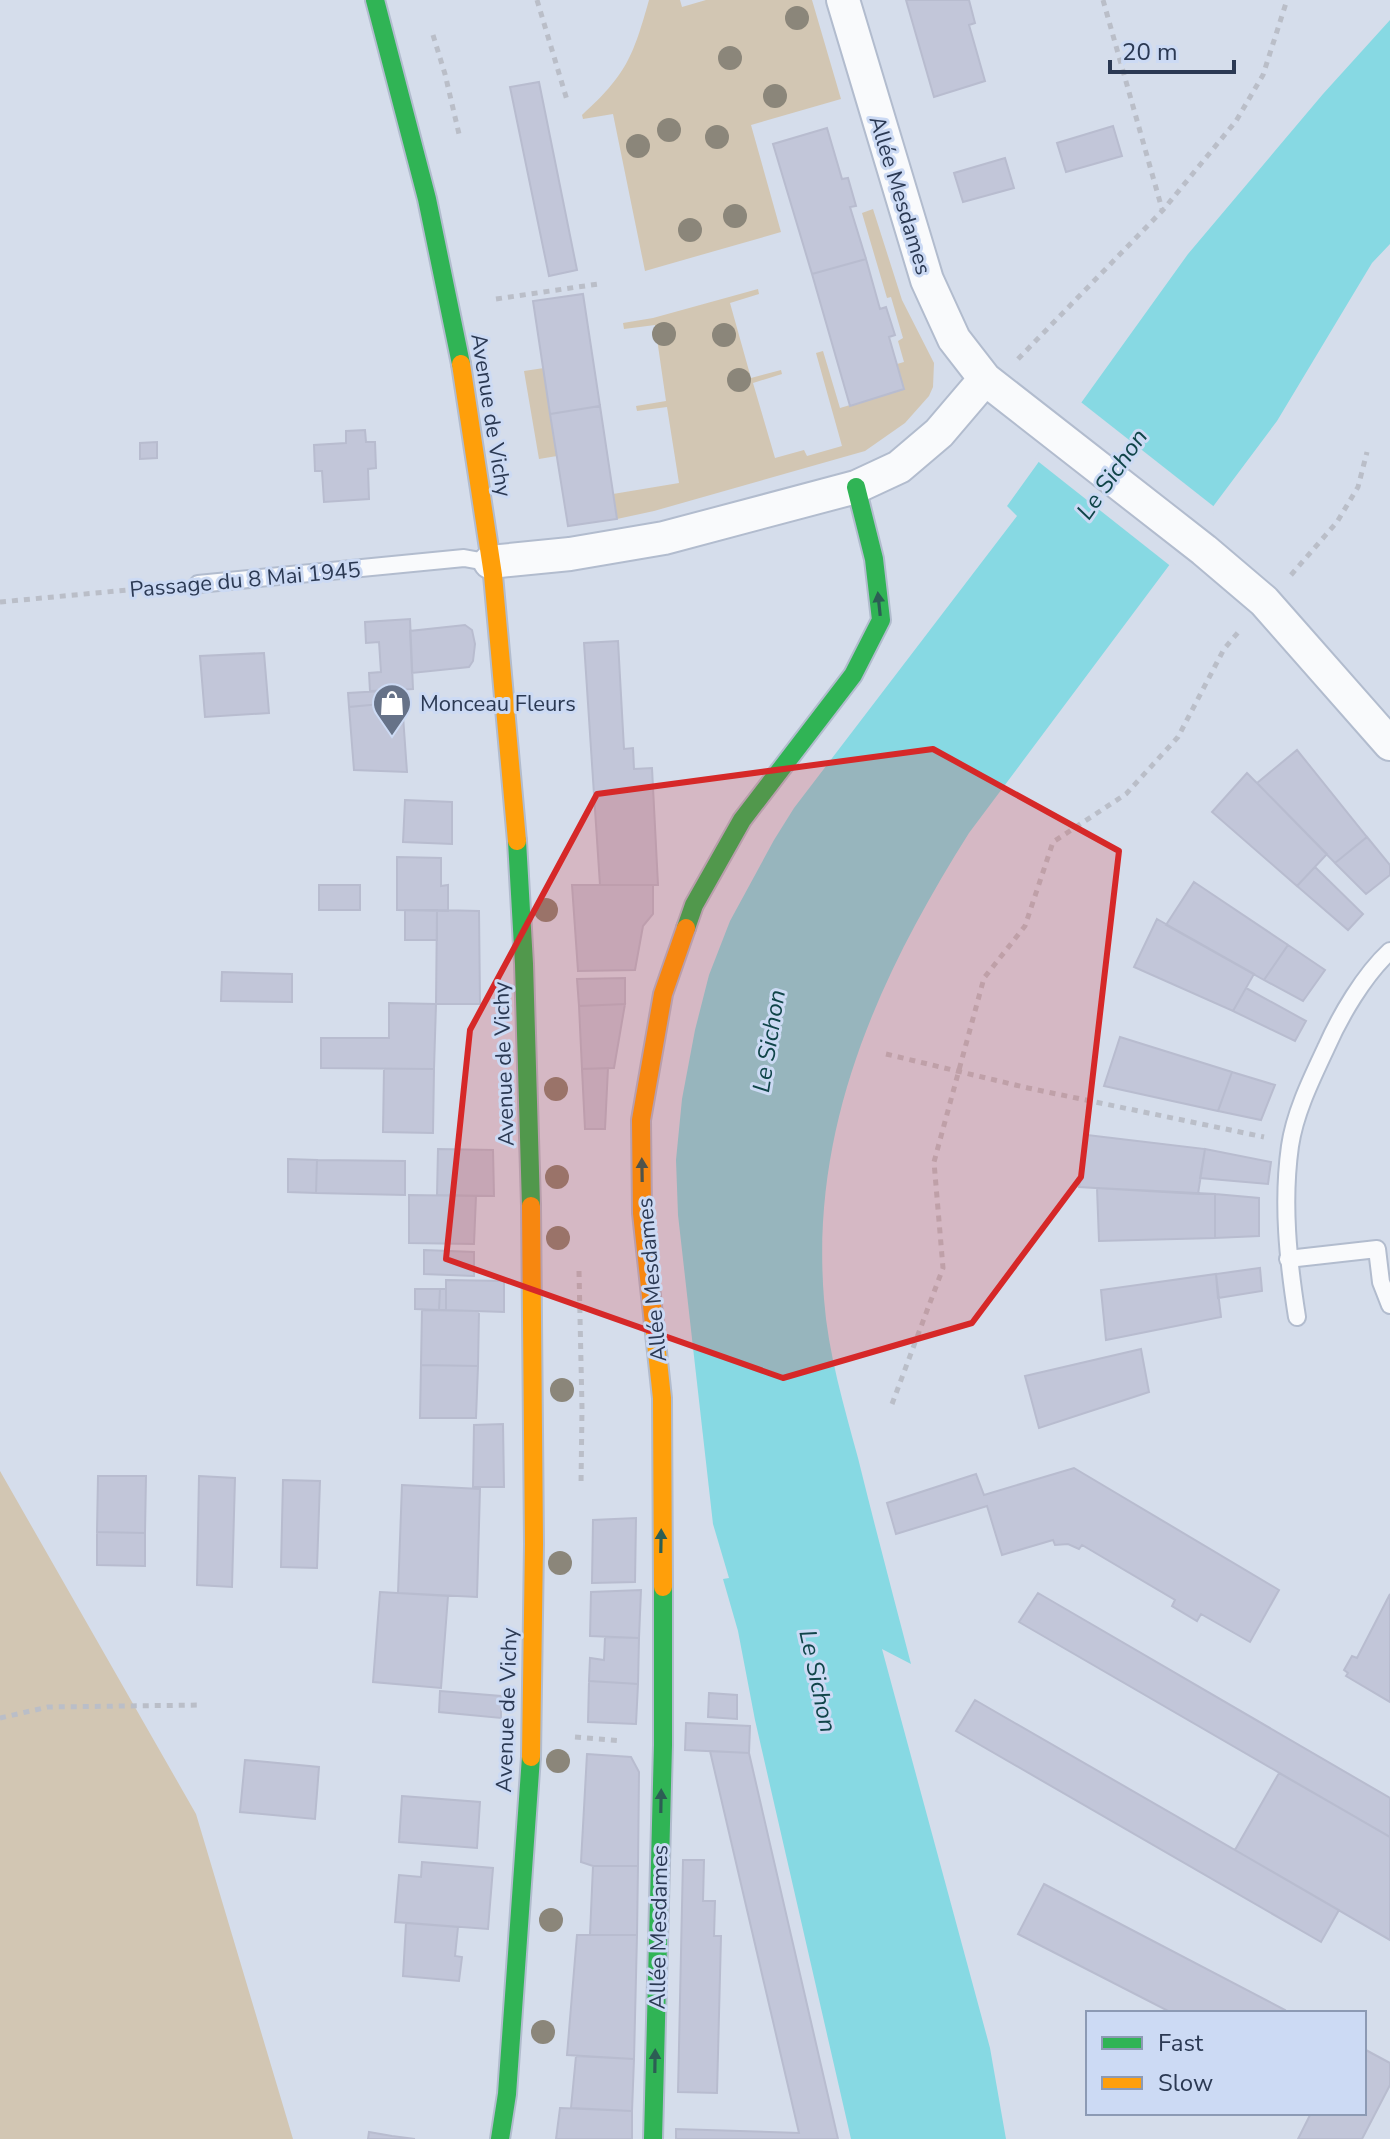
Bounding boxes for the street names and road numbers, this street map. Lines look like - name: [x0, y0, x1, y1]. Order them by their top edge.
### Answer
- street label: Allée Mesdames: [862, 112, 938, 278]
- street label: Avenue de Vichy: [463, 331, 519, 500]
- street label: Passage du 8 Mai 1945: [128, 555, 362, 605]
- street label: Avenue de Vichy: [486, 980, 522, 1147]
- street label: Allée Mesdames: [630, 1197, 674, 1363]
- street label: Avenue de Vichy: [489, 1626, 525, 1793]
- street label: Allée Mesdames: [643, 1844, 675, 2010]

